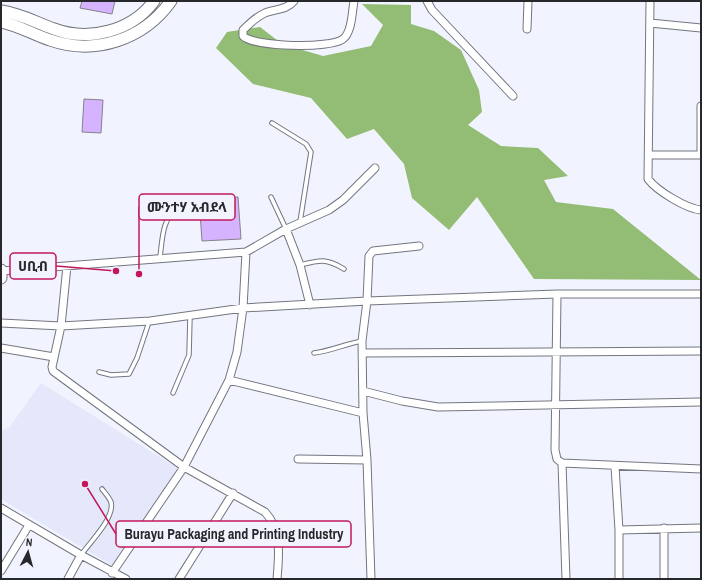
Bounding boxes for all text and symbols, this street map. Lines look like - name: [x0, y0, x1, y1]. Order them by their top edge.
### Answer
- callout: ሙንተሃ አብደላ: [139, 194, 235, 220]
- text: ሙንተሃ አብደላ: [147, 198, 227, 216]
- callout: ሀቢብ: [10, 253, 56, 279]
- text: ሀቢብ: [18, 257, 48, 275]
- callout: Burayu Packaging and Printing Industry: [116, 521, 351, 547]
- text: Burayu Packaging and Printing Industry: [125, 525, 344, 543]
- north arrow: [8, 532, 48, 572]
- text: N: [25, 535, 33, 549]

